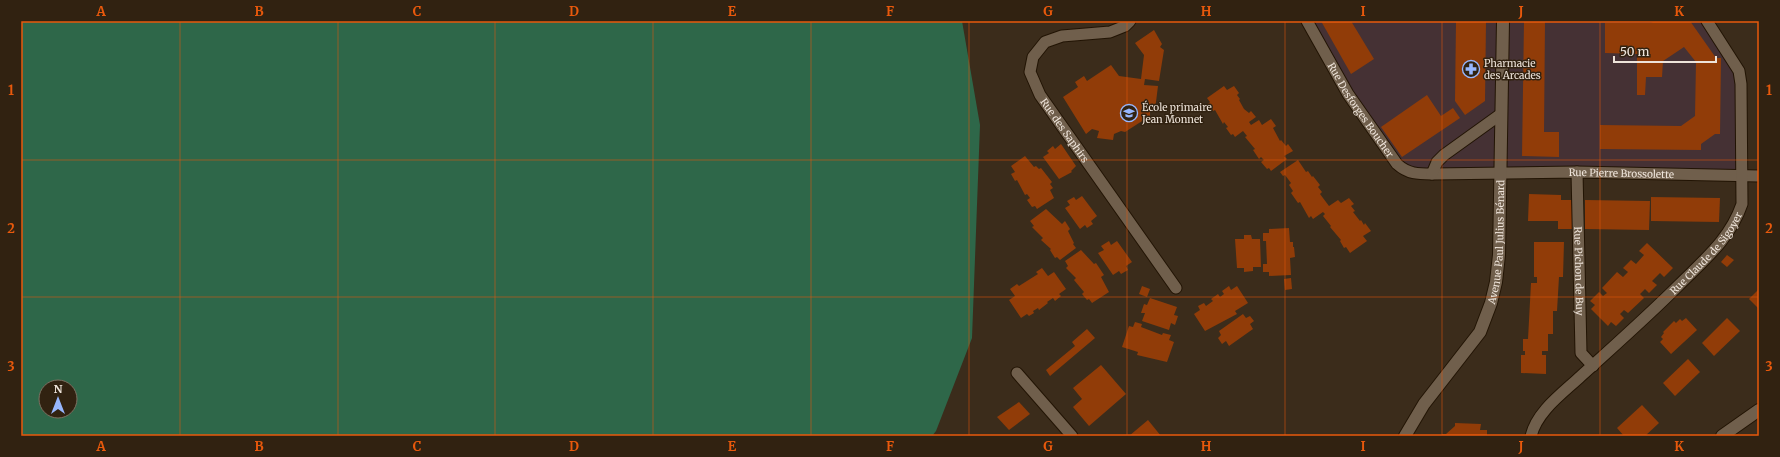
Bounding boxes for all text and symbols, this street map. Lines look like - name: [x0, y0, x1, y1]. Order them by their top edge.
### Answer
- text: A: [95, 3, 106, 20]
- text: B: [254, 3, 264, 20]
- text: C: [413, 3, 422, 20]
- text: D: [569, 3, 579, 20]
- text: E: [728, 3, 737, 20]
- text: F: [886, 3, 894, 20]
- text: G: [1043, 3, 1053, 20]
- text: H: [1201, 3, 1212, 20]
- text: I: [1360, 3, 1366, 20]
- text: J: [1517, 3, 1524, 20]
- text: K: [1674, 3, 1684, 20]
- scale bar: [1614, 38, 1716, 64]
- text: 50 m: [1620, 44, 1649, 59]
- place label: Pharmacie des Arcades: [1484, 57, 1541, 82]
- pharmacy icon: Pharmacie des Arcades: [1461, 59, 1481, 79]
- street label: Rue Desforges Boucher: [1325, 60, 1397, 161]
- text: 1: [8, 82, 14, 99]
- text: 1: [1766, 82, 1772, 99]
- street label: Rue des Saphirs: [1037, 96, 1092, 165]
- place label: École primaire Jean Monnet: [1141, 100, 1212, 126]
- school or university icon: École primaire Jean Monnet: [1119, 103, 1139, 123]
- street label: Rue Pierre Brossolette: [1569, 166, 1674, 181]
- street label: Avenue Paul Julius Bénard: [1485, 180, 1507, 306]
- street label: Rue Claude de Sigoyer: [1667, 210, 1745, 297]
- text: 2: [7, 220, 15, 237]
- text: 2: [1765, 220, 1773, 237]
- street label: Rue Pichon de Buy: [1571, 226, 1586, 316]
- text: 3: [7, 358, 15, 375]
- text: 3: [1765, 358, 1773, 375]
- north arrow: [38, 379, 78, 419]
- text: N: [54, 382, 63, 396]
- text: A: [95, 438, 106, 455]
- text: B: [254, 438, 264, 455]
- text: C: [413, 438, 422, 455]
- text: D: [569, 438, 579, 455]
- text: E: [728, 438, 737, 455]
- text: F: [886, 438, 894, 455]
- text: G: [1043, 438, 1053, 455]
- text: H: [1201, 438, 1212, 455]
- text: I: [1360, 438, 1366, 455]
- text: J: [1517, 438, 1524, 455]
- text: K: [1674, 438, 1684, 455]

